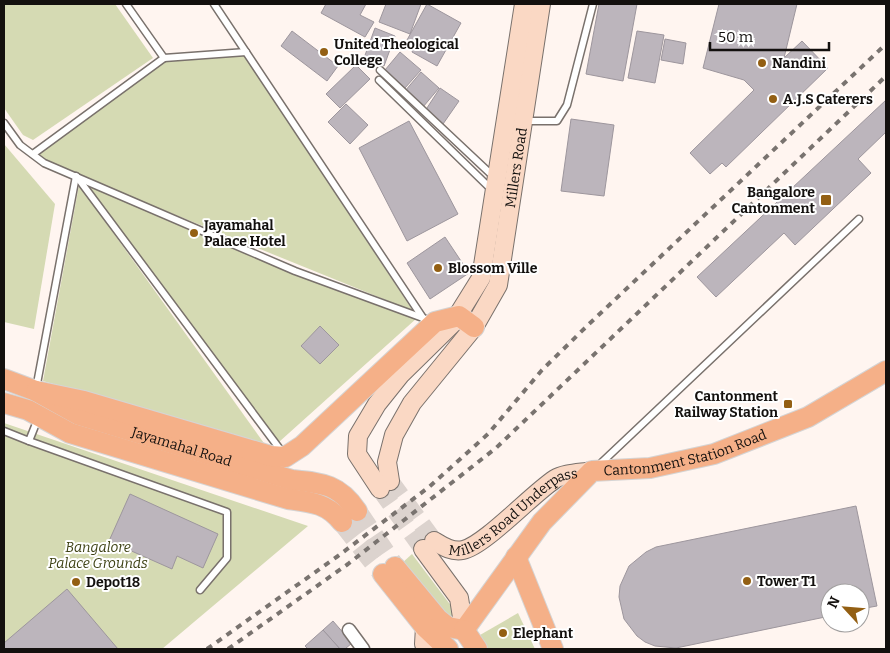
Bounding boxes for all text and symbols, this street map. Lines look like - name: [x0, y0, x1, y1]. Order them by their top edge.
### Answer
- scale bar: [710, 20, 829, 52]
- text: 50 m: [718, 28, 754, 46]
- place label: United Theological College: [334, 36, 460, 69]
- marker: United Theological College: [318, 46, 330, 58]
- place label: Nandini: [772, 55, 826, 72]
- marker: Nandini: [756, 57, 768, 69]
- place label: A.J.S Caterers: [783, 91, 873, 108]
- marker: A.J.S Caterers: [767, 93, 779, 105]
- street label: Millers Road: [501, 126, 530, 209]
- place label: Bangalore Cantonment: [732, 184, 815, 217]
- marker: Bangalore Cantonment: [819, 193, 833, 207]
- place label: Jayamahal Palace Hotel: [203, 217, 286, 250]
- marker: Jayamahal Palace Hotel: [188, 227, 200, 239]
- place label: Blossom Ville: [448, 260, 538, 277]
- marker: Blossom Ville: [432, 262, 444, 274]
- place label: Cantonment Railway Station: [675, 388, 778, 421]
- marker: Cantonment Railway Station: [782, 398, 794, 410]
- street label: Jayamahal Road: [129, 423, 234, 470]
- street label: Cantonment Station Road: [603, 426, 769, 479]
- street label: Millers Road Underpass: [448, 464, 579, 559]
- park label: Bangalore Palace Grounds: [48, 539, 148, 572]
- place label: Tower T1: [757, 573, 816, 590]
- place label: Depot18: [86, 574, 140, 591]
- marker: Tower T1: [741, 575, 753, 587]
- marker: Depot18: [70, 576, 82, 588]
- north arrow: [820, 583, 870, 633]
- text: N: [824, 594, 844, 611]
- place label: Elephant: [513, 625, 574, 642]
- marker: Elephant: [497, 627, 509, 639]

